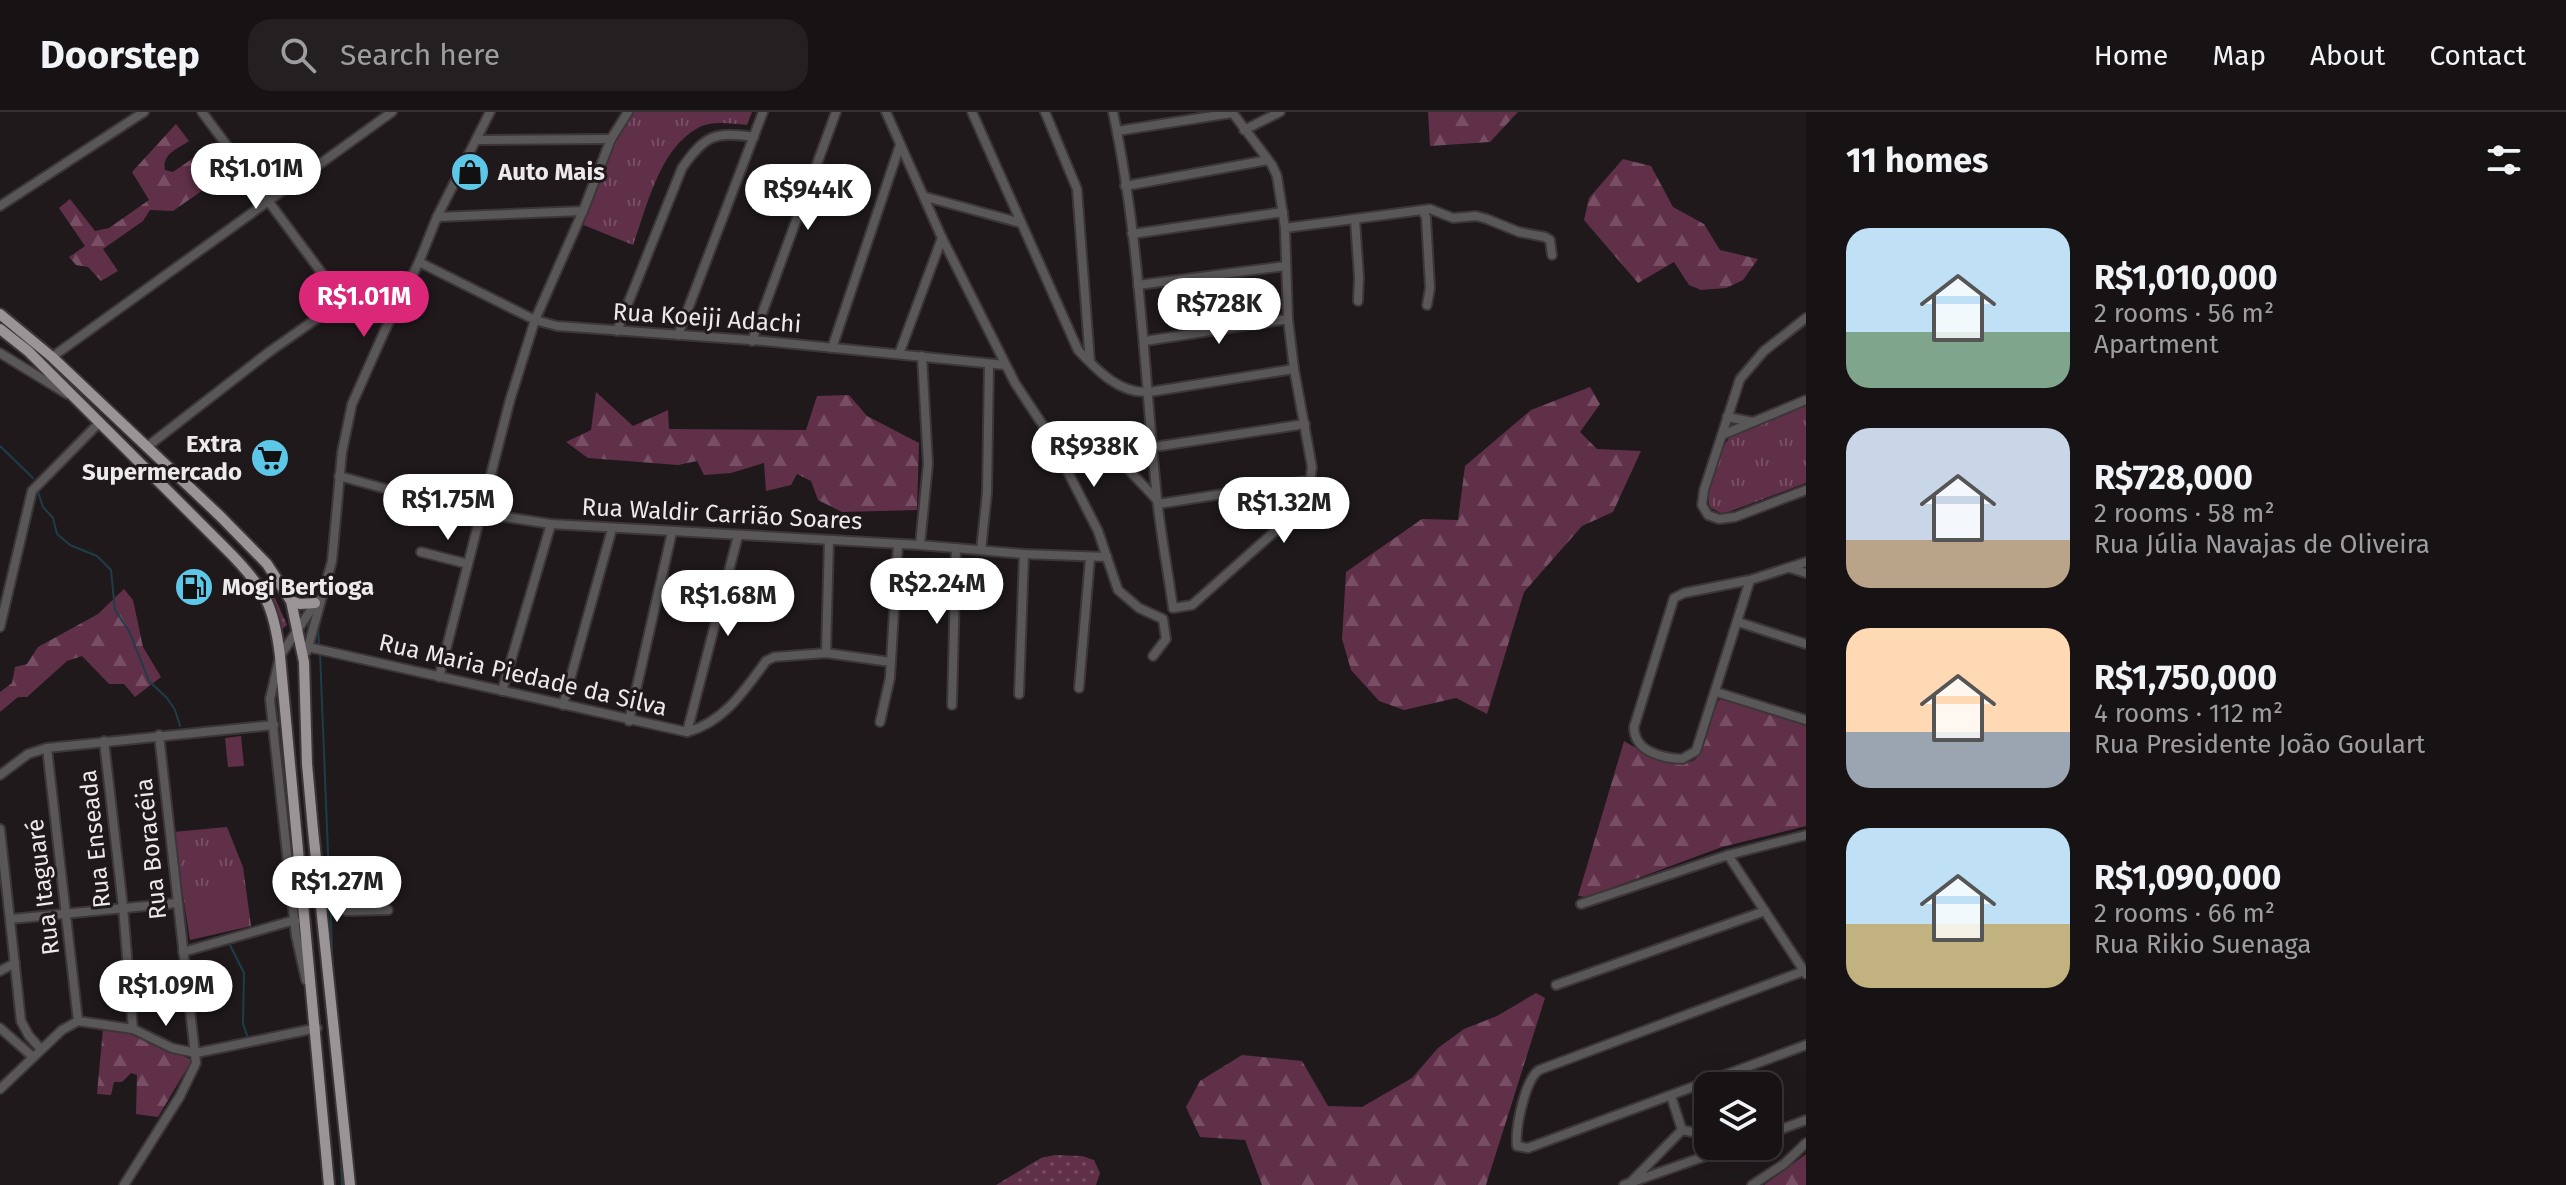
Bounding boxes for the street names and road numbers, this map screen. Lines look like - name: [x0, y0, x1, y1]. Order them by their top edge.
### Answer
- street label: Rua Koeiji Adachi: [612, 297, 802, 339]
- street label: Rua Waldir Carrião Soares: [581, 493, 863, 535]
- street label: Rua Maria Piedade da Silva: [376, 628, 670, 722]
- street label: Rua Enseada: [74, 768, 116, 910]
- street label: Rua Boracéia: [130, 777, 172, 921]
- street label: Rua Itaguaré: [21, 817, 65, 957]

